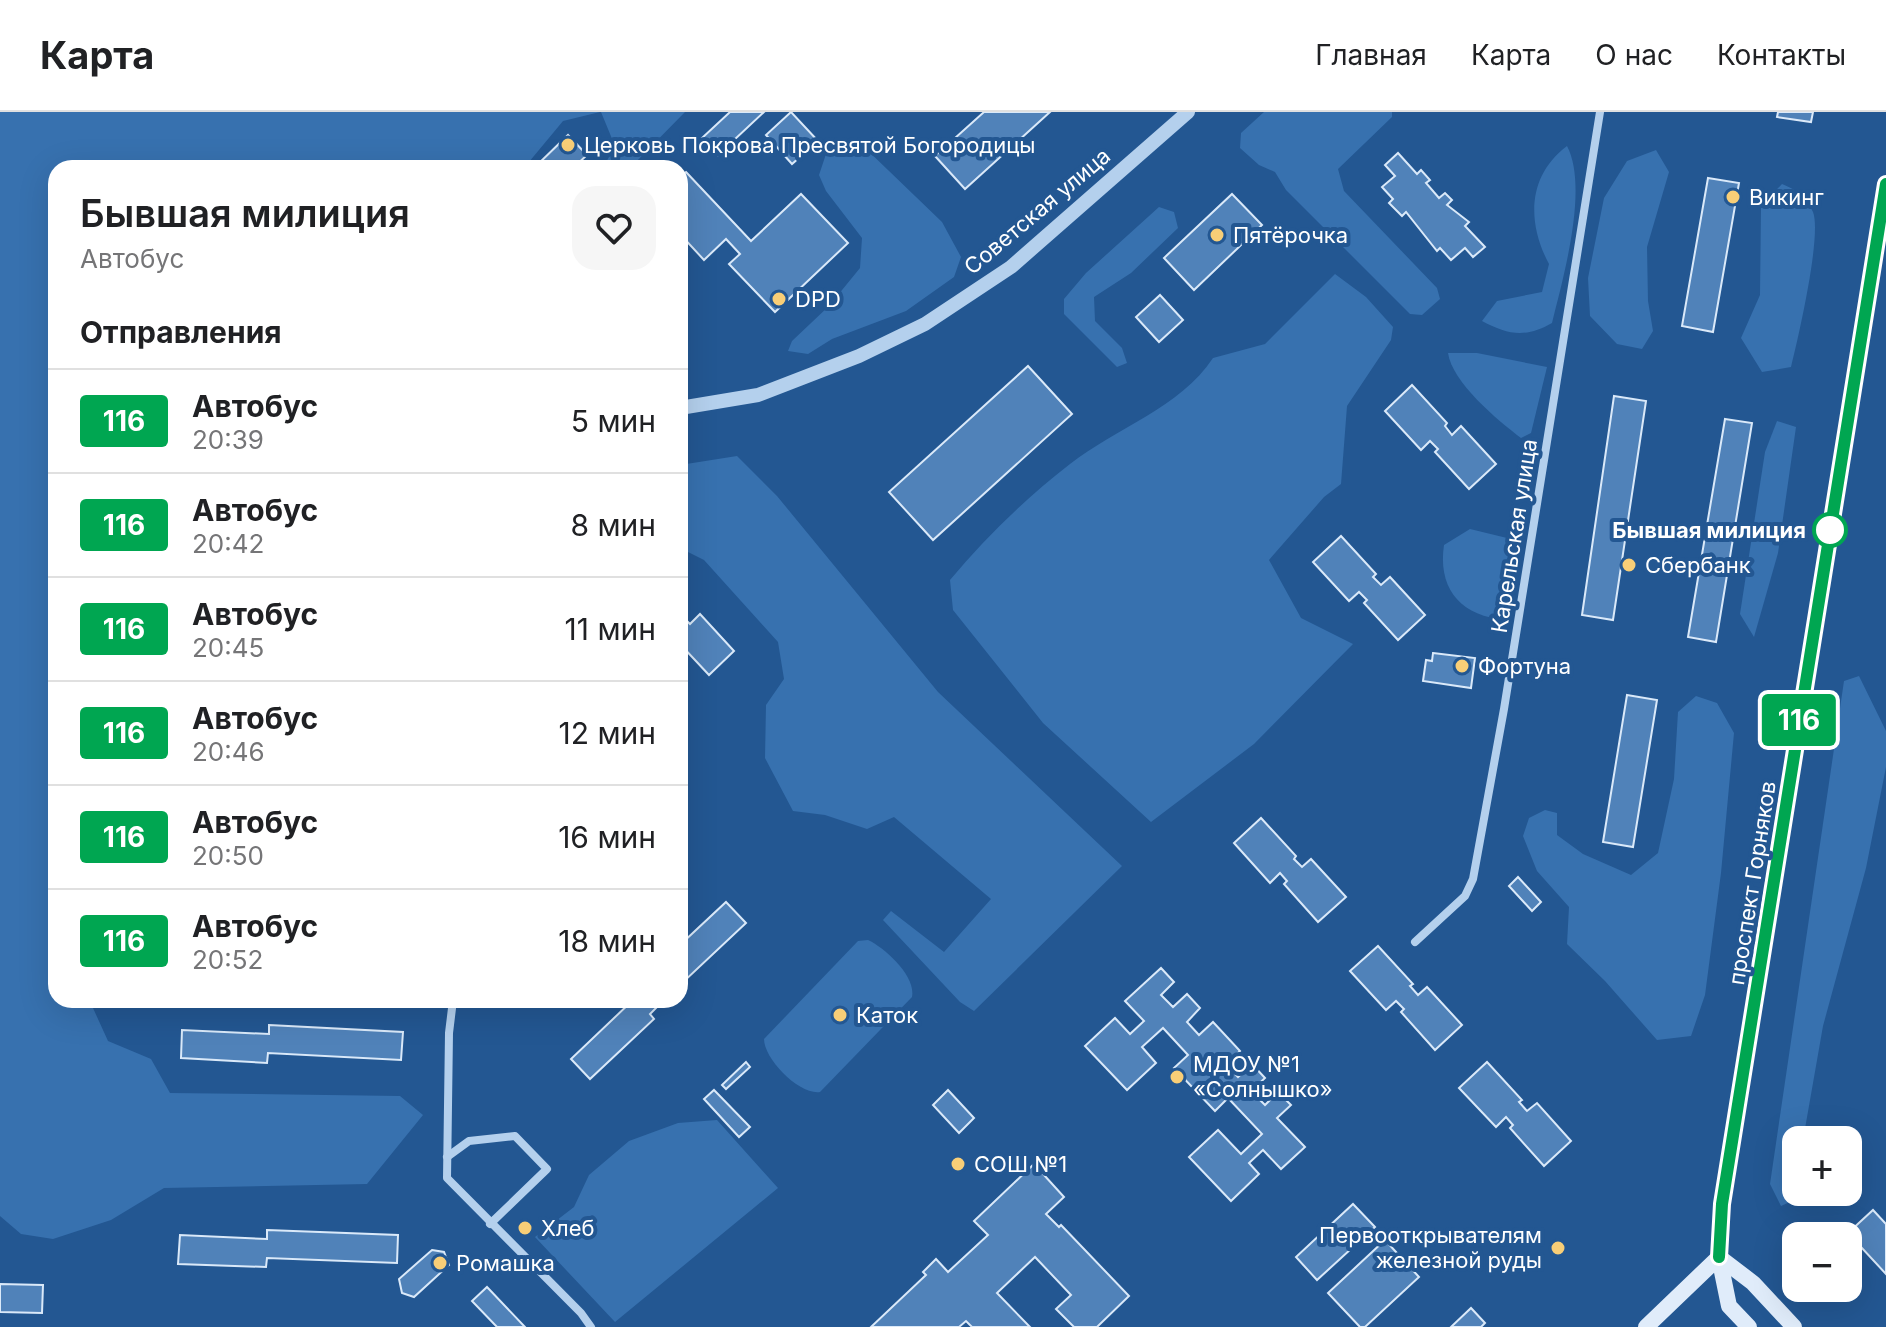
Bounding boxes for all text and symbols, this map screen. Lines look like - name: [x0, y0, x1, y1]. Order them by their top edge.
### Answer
- text: Карта: [40, 32, 154, 78]
- text: Главная: [1315, 38, 1427, 72]
- text: Карта: [1471, 38, 1551, 72]
- text: О нас: [1595, 38, 1673, 72]
- text: Контакты: [1717, 38, 1846, 72]
- place label: Церковь Покрова Пресвятой Богородицы: [584, 132, 1036, 158]
- marker: Церковь Покрова Пресвятой Богородицы: [559, 136, 577, 154]
- street label: Советская улица: [959, 142, 1115, 280]
- place label: Викинг: [1749, 184, 1824, 210]
- button: heart: [572, 186, 656, 270]
- marker: Викинг: [1724, 188, 1742, 206]
- text: Бывшая милиция: [80, 190, 410, 236]
- place label: Пятёрочка: [1233, 222, 1348, 248]
- marker: Пятёрочка: [1208, 226, 1226, 244]
- text: Автобус: [80, 243, 184, 274]
- place label: DPD: [795, 286, 841, 312]
- marker: DPD: [770, 290, 788, 308]
- text: Отправления: [80, 314, 282, 350]
- text: Автобус: [192, 388, 318, 424]
- text: 5 мин: [571, 403, 656, 439]
- text: 116: [103, 404, 145, 438]
- text: 20:39: [192, 424, 264, 455]
- street label: Карельская улица: [1486, 437, 1542, 635]
- text: Автобус: [192, 492, 318, 528]
- text: 8 мин: [570, 507, 656, 543]
- text: 116: [103, 508, 145, 542]
- marker: Бывшая милиция: [1813, 513, 1847, 547]
- place label: Бывшая милиция: [1612, 517, 1806, 543]
- text: 20:42: [192, 528, 264, 559]
- place label: Сбербанк: [1645, 552, 1751, 578]
- marker: Сбербанк: [1620, 556, 1638, 574]
- text: Автобус: [192, 596, 318, 632]
- text: 11 мин: [565, 611, 656, 647]
- text: 116: [103, 612, 145, 646]
- text: 20:45: [192, 632, 264, 663]
- place label: Фортуна: [1478, 653, 1571, 679]
- marker: Фортуна: [1453, 657, 1471, 675]
- line badge: 116: [1753, 694, 1845, 746]
- text: Автобус: [192, 700, 318, 736]
- text: 116: [1778, 703, 1820, 737]
- text: 12 мин: [558, 715, 656, 751]
- text: 116: [103, 716, 145, 750]
- text: 20:46: [192, 736, 265, 767]
- street label: проспект Горняков: [1723, 779, 1781, 987]
- text: Автобус: [192, 804, 318, 840]
- text: 16 мин: [558, 819, 656, 855]
- text: 116: [103, 820, 145, 854]
- text: 20:50: [192, 840, 264, 871]
- text: Автобус: [192, 908, 318, 944]
- text: 18 мин: [558, 923, 656, 959]
- text: 116: [103, 924, 145, 958]
- text: 20:52: [192, 944, 263, 975]
- place label: Каток: [856, 1002, 918, 1028]
- marker: Каток: [831, 1006, 849, 1024]
- place label: МДОУ №1 «Солнышко»: [1193, 1051, 1332, 1102]
- marker: МДОУ №1 «Солнышко»: [1168, 1068, 1186, 1086]
- map controls: [1782, 1126, 1862, 1302]
- button: +: [1782, 1126, 1862, 1206]
- place label: СОШ №1: [974, 1151, 1067, 1177]
- marker: СОШ №1: [949, 1155, 967, 1173]
- place label: Хлеб: [541, 1215, 595, 1241]
- marker: Хлеб: [516, 1219, 534, 1237]
- place label: Первооткрывателям железной руды: [1319, 1222, 1542, 1273]
- button: −: [1782, 1222, 1862, 1302]
- marker: Первооткрывателям железной руды: [1549, 1239, 1567, 1257]
- place label: Ромашка: [456, 1250, 555, 1276]
- marker: Ромашка: [431, 1254, 449, 1272]

